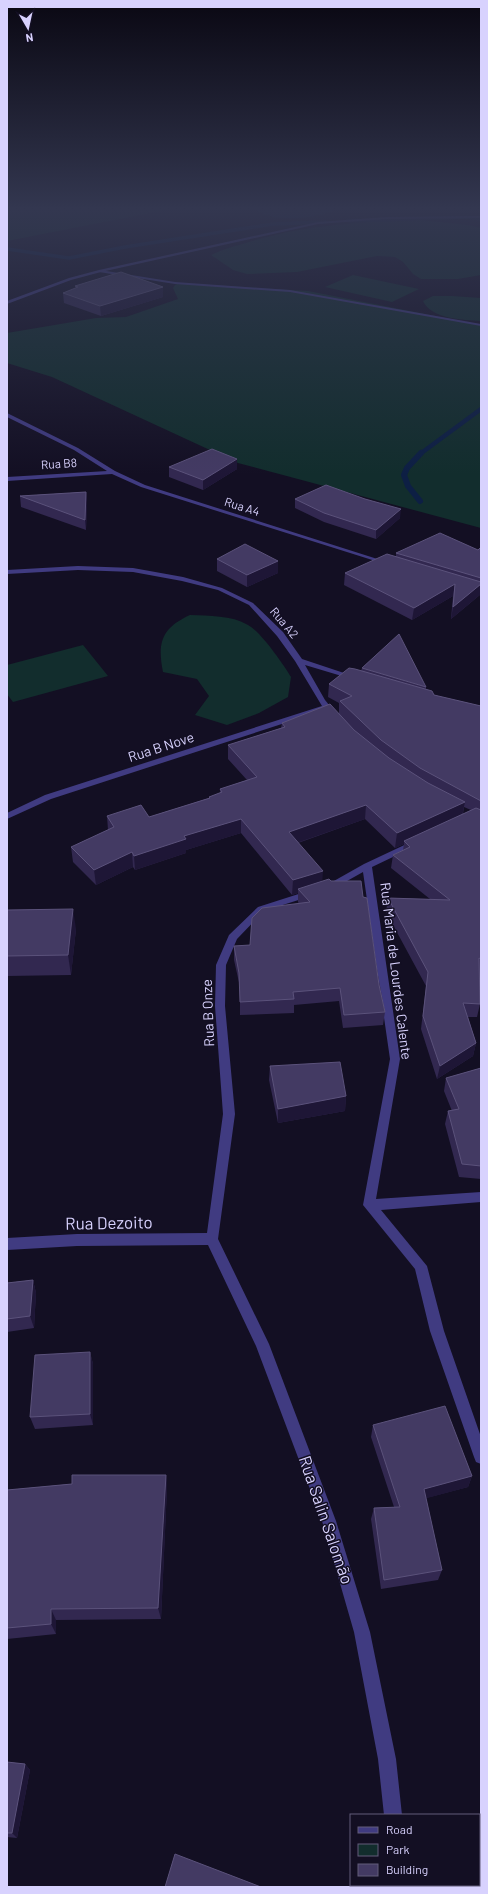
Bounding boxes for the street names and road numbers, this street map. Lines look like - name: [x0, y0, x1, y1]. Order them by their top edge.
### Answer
- street label: Rua B8: [40, 455, 77, 471]
- street label: Rua A4: [223, 494, 262, 518]
- street label: Rua A2: [268, 604, 302, 641]
- street label: Rua B Nove: [126, 728, 196, 765]
- street label: Rua Maria de Lourdes Calente: [377, 881, 416, 1061]
- street label: Rua B Onze: [198, 979, 217, 1047]
- street label: Rua Dezoito: [65, 1211, 153, 1233]
- street label: Rua Salin Salomão: [296, 1453, 358, 1587]

